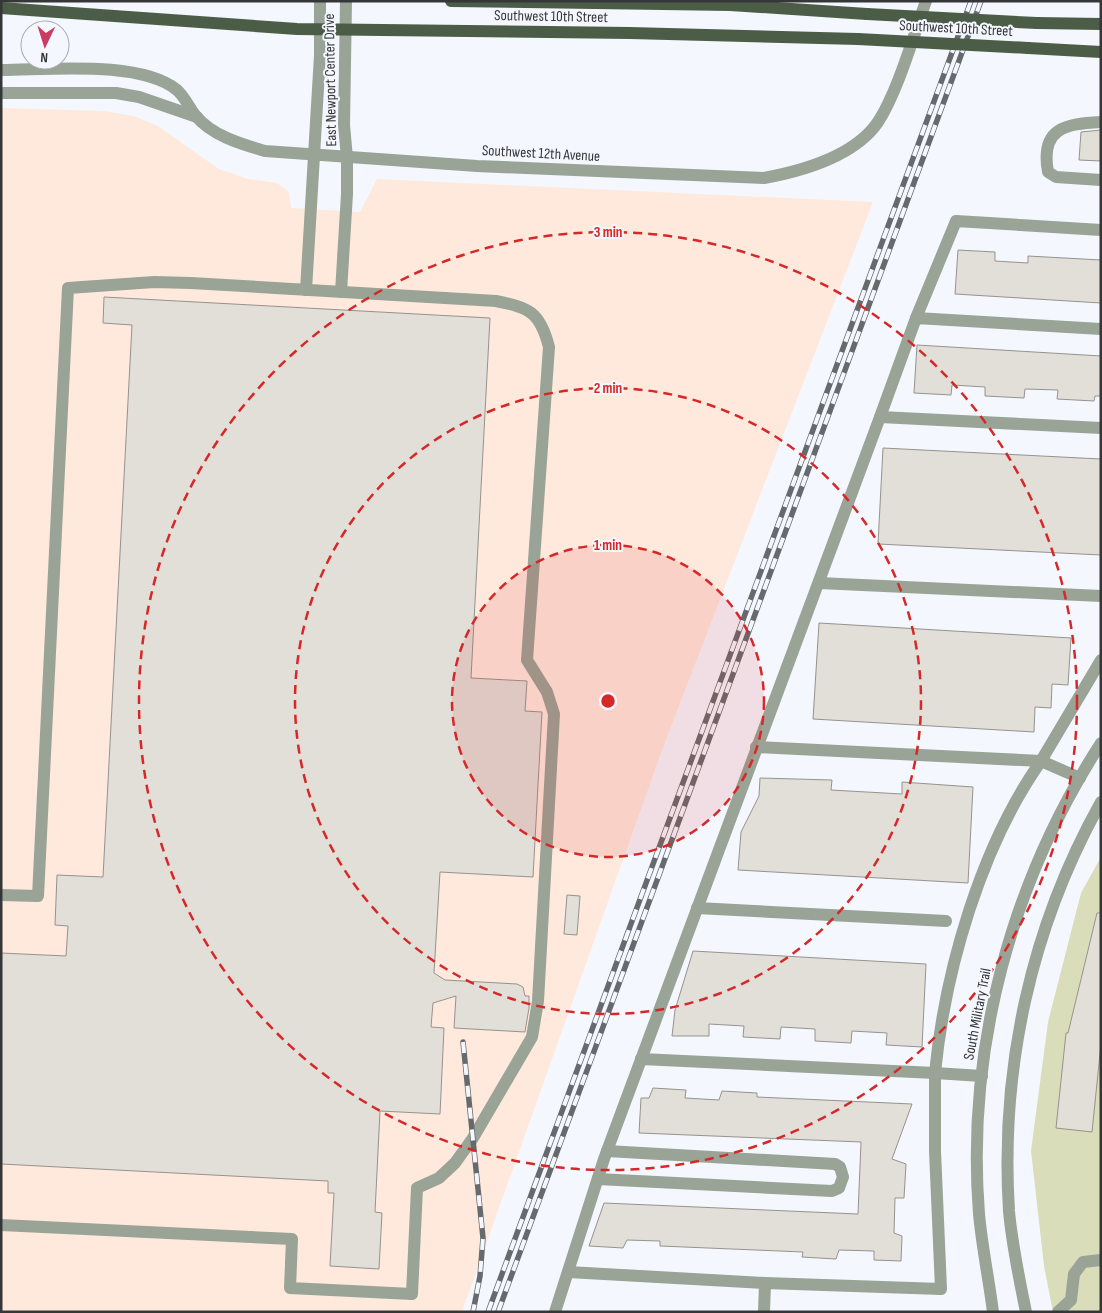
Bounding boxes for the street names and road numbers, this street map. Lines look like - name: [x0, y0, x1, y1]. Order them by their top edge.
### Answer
- street label: Southwest 10th Street: [494, 6, 608, 27]
- street label: East Newport Center Drive: [320, 13, 341, 147]
- street label: Southwest 10th Street: [899, 16, 1014, 41]
- street label: Southwest 12th Avenue: [481, 141, 601, 166]
- street label: South Military Trail: [959, 967, 996, 1062]

